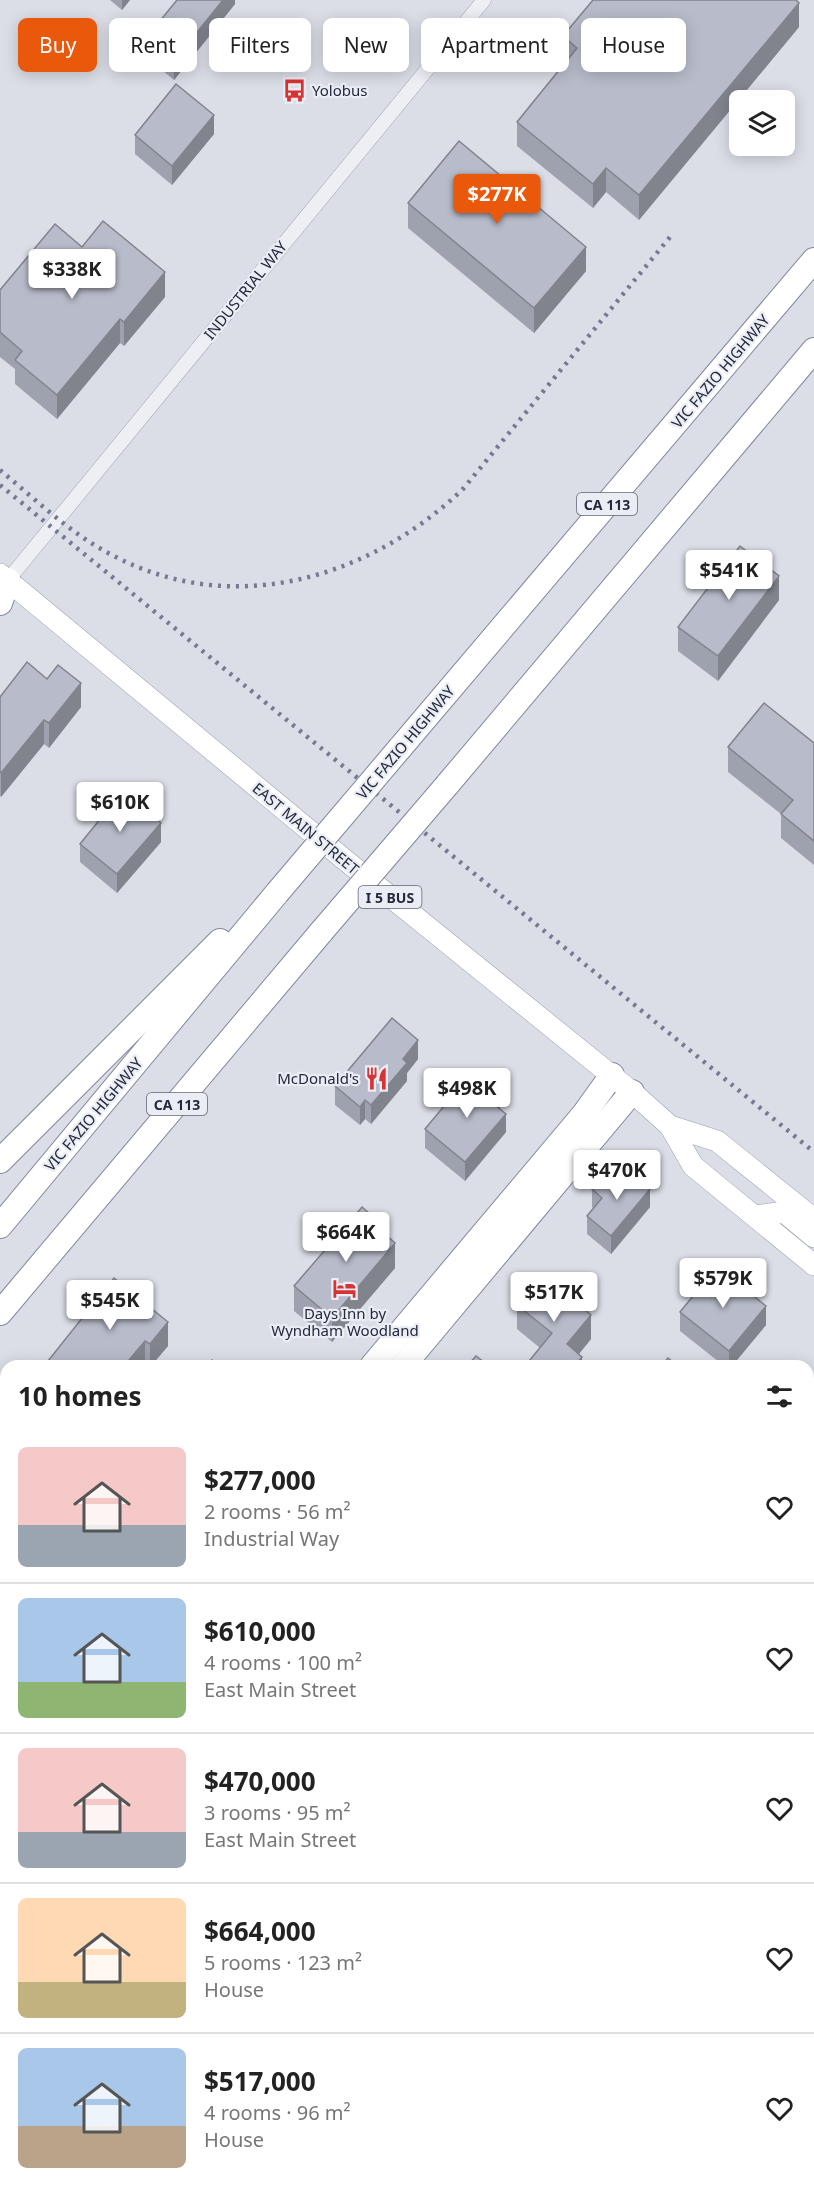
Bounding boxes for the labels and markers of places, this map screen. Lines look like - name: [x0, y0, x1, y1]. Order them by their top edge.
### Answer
- bus stop icon: Yolobus: [281, 77, 307, 103]
- place label: Yolobus: [312, 80, 367, 100]
- pin: $277K: [455, 174, 539, 225]
- pin: $338K: [30, 249, 114, 300]
- pin: $541K: [687, 550, 771, 601]
- pin: $610K: [78, 782, 162, 833]
- restaurant icon: McDonald's: [364, 1065, 390, 1091]
- place label: McDonald's: [277, 1068, 359, 1088]
- pin: $498K: [425, 1068, 509, 1119]
- pin: $470K: [575, 1150, 659, 1201]
- pin: $664K: [304, 1212, 388, 1263]
- pin: $579K: [681, 1258, 765, 1309]
- pin: $517K: [512, 1272, 596, 1323]
- hotel icon: Days Inn by Wyndham Woodland: [332, 1276, 358, 1302]
- pin: $545K: [68, 1280, 152, 1331]
- place label: Days Inn by Wyndham Woodland: [271, 1303, 419, 1340]

